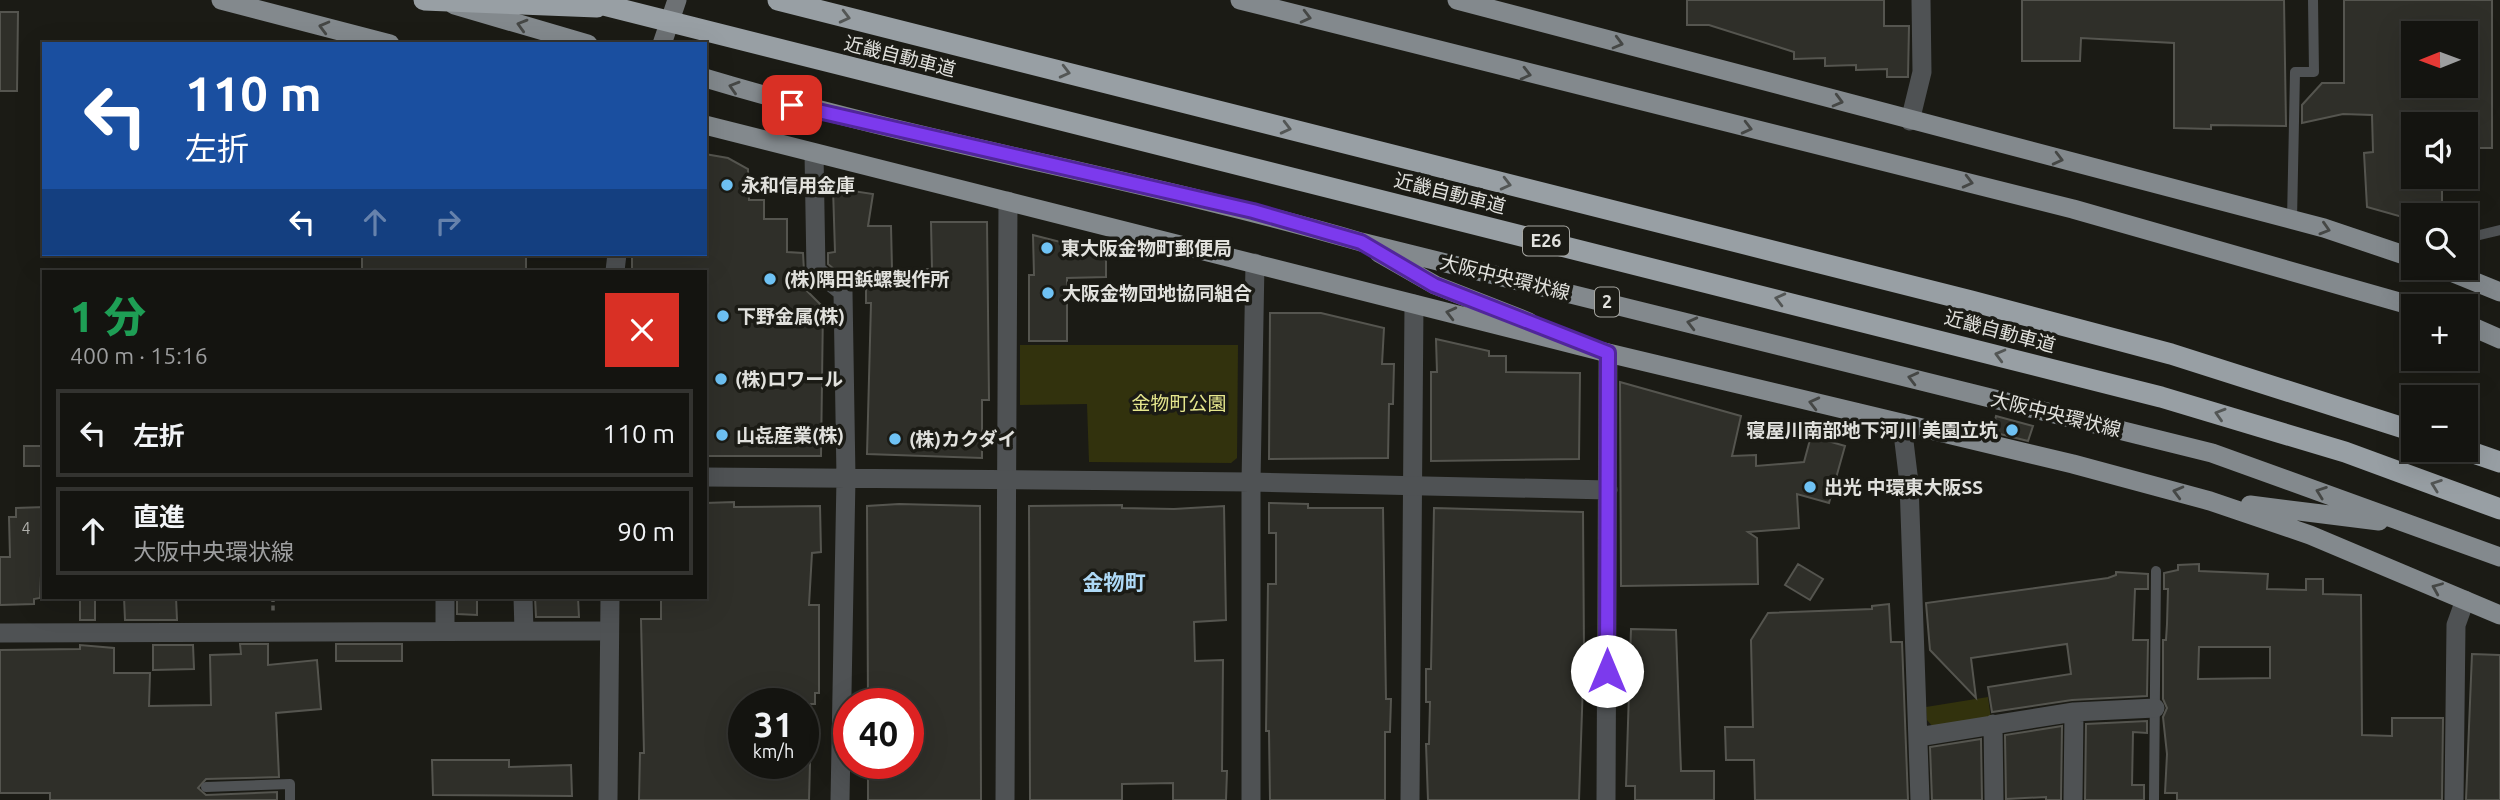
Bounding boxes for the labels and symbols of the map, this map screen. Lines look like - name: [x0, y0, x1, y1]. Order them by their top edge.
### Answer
- one-way arrow: [838, 9, 850, 23]
- one-way arrow: [1300, 9, 1312, 23]
- one-way arrow: [516, 19, 528, 33]
- one-way arrow: [318, 21, 330, 35]
- north arrow: [2401, 21, 2478, 98]
- street label: 近畿自動車道: [842, 32, 958, 80]
- one-way arrow: [1612, 35, 1624, 49]
- one-way arrow: [1059, 64, 1071, 78]
- one-way arrow: [1520, 66, 1532, 80]
- pin: [762, 75, 822, 135]
- one-way arrow: [729, 81, 741, 96]
- one-way arrow: [1831, 93, 1843, 108]
- one-way arrow: [1280, 120, 1292, 134]
- one-way arrow: [1741, 120, 1753, 134]
- one-way arrow: [2052, 151, 2064, 165]
- street label: 近畿自動車道: [1392, 169, 1508, 217]
- place label: 永和信用金庫: [741, 174, 855, 196]
- one-way arrow: [1962, 174, 1974, 188]
- one-way arrow: [1500, 176, 1512, 190]
- marker: 永和信用金庫: [719, 177, 735, 193]
- one-way arrow: [2319, 220, 2331, 235]
- road number: E26: [1523, 227, 1569, 256]
- place label: 東大阪金物町郵便局: [1061, 237, 1232, 259]
- marker: 東大阪金物町郵便局: [1039, 240, 1055, 256]
- street label: 大阪中央環状線: [1438, 250, 1572, 304]
- place label: (株)隅田鋲螺製作所: [784, 268, 949, 290]
- marker: (株)隅田鋲螺製作所: [762, 271, 778, 287]
- place label: 大阪金物団地協同組合: [1062, 282, 1252, 304]
- marker: 大阪金物団地協同組合: [1040, 285, 1056, 301]
- road number: 2: [1595, 288, 1619, 316]
- one-way arrow: [1774, 293, 1786, 307]
- place label: 下野金属(株): [737, 305, 845, 327]
- street label: 近畿自動車道: [1942, 306, 2058, 356]
- one-way arrow: [1445, 307, 1457, 321]
- marker: 下野金属(株): [715, 308, 731, 324]
- one-way arrow: [1687, 317, 1699, 331]
- one-way arrow: [1994, 349, 2006, 363]
- place label: (株)ロワール: [735, 368, 843, 390]
- marker: (株)ロワール: [713, 371, 729, 387]
- one-way arrow: [1908, 372, 1920, 386]
- street label: 大阪中央環状線: [1989, 387, 2123, 441]
- park label: 金物町公園: [1131, 392, 1227, 414]
- one-way arrow: [1809, 397, 1821, 411]
- one-way arrow: [2214, 408, 2226, 423]
- place label: 寝屋川南部地下河川 美園立坑: [1746, 419, 1998, 441]
- marker: 寝屋川南部地下河川 美園立坑: [2004, 422, 2020, 438]
- place label: 山㐂産業(株): [736, 424, 844, 446]
- marker: 山㐂産業(株): [714, 427, 730, 443]
- place label: (株)カクダイ: [909, 428, 1016, 450]
- marker: (株)カクダイ: [887, 431, 903, 447]
- place label: 出光 中環東大阪SS: [1824, 476, 1983, 498]
- marker: 出光 中環東大阪SS: [1802, 479, 1818, 495]
- one-way arrow: [2430, 479, 2442, 493]
- one-way arrow: [2172, 486, 2184, 500]
- one-way arrow: [2315, 486, 2327, 500]
- house number: 4: [21, 519, 31, 537]
- district label: 金物町: [1083, 570, 1146, 594]
- one-way arrow: [2432, 583, 2444, 597]
- position arrow: [1570, 634, 1644, 708]
- speed limit sign: 40: [833, 688, 924, 779]

